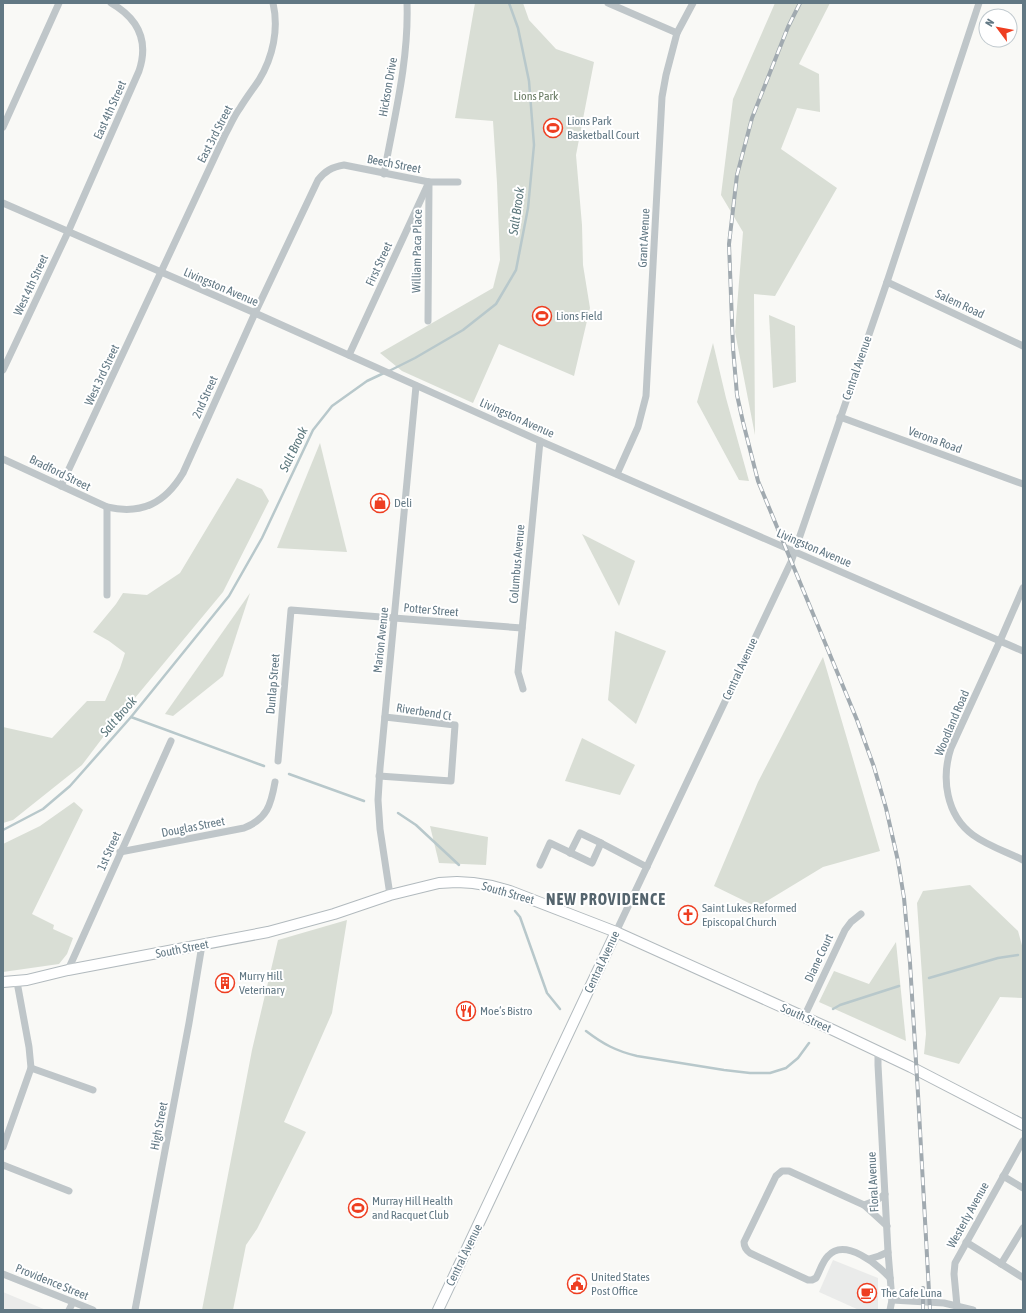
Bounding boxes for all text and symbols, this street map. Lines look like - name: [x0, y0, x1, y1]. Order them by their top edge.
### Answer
- north arrow: [978, 8, 1018, 48]
- text: N: [983, 17, 996, 29]
- street label: Hickson Drive: [376, 56, 400, 118]
- street label: East 4th Street: [91, 78, 129, 142]
- park label: Lions Park: [514, 89, 559, 103]
- street label: East 3rd Street: [194, 102, 236, 165]
- place label: Lions Park Basketball Court: [567, 114, 640, 142]
- sports icon: Lions Park Basketball Court: [542, 117, 564, 139]
- street label: Beech Street: [366, 152, 423, 176]
- water label: Salt Brook: [506, 186, 527, 237]
- street label: Grant Avenue: [635, 208, 653, 268]
- street label: William Paca Place: [409, 209, 425, 293]
- street label: First Street: [363, 239, 395, 288]
- street label: West 4th Street: [11, 252, 52, 318]
- street label: Livingston Avenue: [181, 265, 261, 309]
- street label: Salem Road: [933, 287, 987, 321]
- sports icon: Lions Field: [531, 305, 553, 327]
- place label: Lions Field: [556, 309, 603, 323]
- street label: Central Avenue: [839, 334, 875, 402]
- street label: West 3rd Street: [82, 342, 123, 408]
- street label: 2nd Street: [189, 373, 221, 420]
- street label: Livingston Avenue: [478, 395, 556, 441]
- water label: Salt Brook: [276, 424, 311, 475]
- street label: Verona Road: [906, 424, 964, 456]
- street label: Bradford Street: [27, 452, 93, 494]
- shop icon: Deli: [369, 492, 391, 514]
- place label: Deli: [394, 496, 412, 510]
- street label: Columbus Avenue: [507, 524, 527, 604]
- street label: Livingston Avenue: [774, 526, 854, 570]
- street label: Potter Street: [403, 601, 460, 619]
- street label: Marion Avenue: [371, 606, 391, 674]
- street label: Central Avenue: [719, 636, 761, 702]
- street label: Dunlap Street: [263, 653, 283, 715]
- street label: Woodland Road: [932, 688, 972, 758]
- water label: Salt Brook: [96, 693, 140, 740]
- street label: Riverbend Ct: [395, 701, 453, 723]
- street label: Douglas Street: [160, 814, 226, 840]
- street label: 1st Street: [94, 829, 124, 873]
- street label: South Street: [480, 879, 536, 907]
- district label: NEW PROVIDENCE: [546, 890, 666, 908]
- place label: Saint Lukes Reformed Episcopal Church: [702, 901, 797, 929]
- church icon: Saint Lukes Reformed Episcopal Church: [677, 904, 699, 926]
- street label: Central Avenue: [581, 929, 623, 995]
- street label: Diane Court: [802, 931, 836, 984]
- street label: South Street: [154, 937, 210, 961]
- place label: Murry Hill Veterinary: [239, 969, 285, 997]
- building icon: Murry Hill Veterinary: [214, 972, 236, 994]
- restaurant icon: Moe‘s Bistro: [455, 1000, 477, 1022]
- street label: South Street: [779, 1001, 834, 1036]
- place label: Moe‘s Bistro: [480, 1004, 533, 1018]
- street label: High Street: [147, 1100, 171, 1151]
- street label: Floral Avenue: [864, 1151, 882, 1213]
- street label: Westerly Avenue: [944, 1180, 992, 1250]
- place label: Murray Hill Health and Racquet Club: [372, 1194, 453, 1222]
- sports icon: Murray Hill Health and Racquet Club: [347, 1197, 369, 1219]
- street label: Central Avenue: [443, 1222, 485, 1288]
- street label: Providence Street: [13, 1261, 91, 1303]
- place label: United States Post Office: [591, 1270, 650, 1298]
- public building icon: United States Post Office: [566, 1273, 588, 1295]
- cafe icon: The Cafe Luna: [856, 1282, 878, 1304]
- place label: The Cafe Luna: [881, 1286, 942, 1300]

